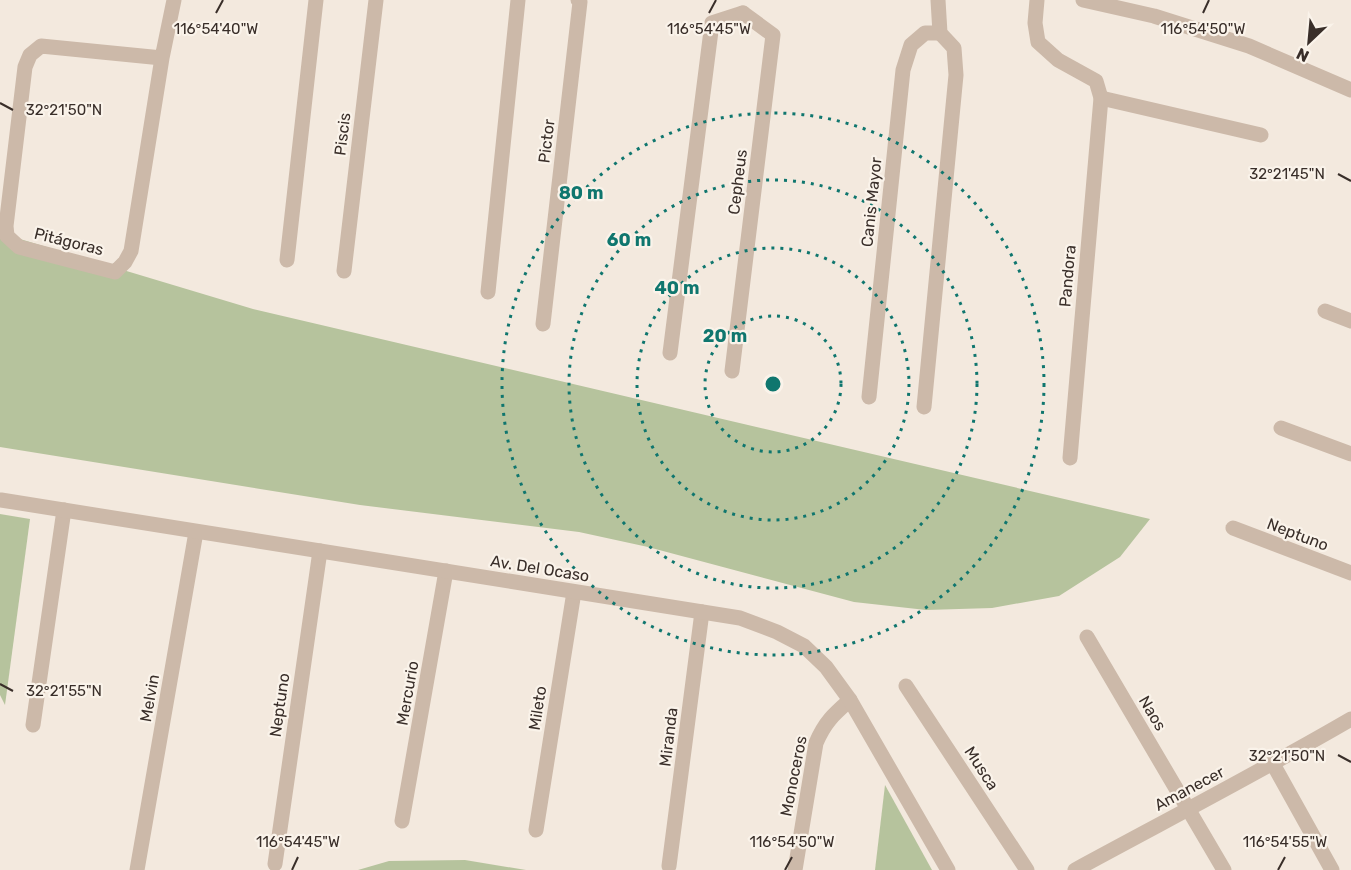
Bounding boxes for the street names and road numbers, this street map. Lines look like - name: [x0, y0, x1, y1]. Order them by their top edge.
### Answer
- street label: Piscis: [330, 111, 355, 157]
- street label: Pictor: [534, 118, 559, 164]
- street label: Cepheus: [724, 148, 751, 216]
- street label: Canis Mayor: [857, 156, 886, 248]
- street label: Pitágoras: [32, 224, 106, 259]
- street label: Pandora: [1055, 244, 1080, 308]
- street label: Neptuno: [1264, 514, 1331, 555]
- street label: Av. Del Ocaso: [489, 551, 591, 586]
- street label: Mercurio: [392, 659, 423, 727]
- street label: Neptuno: [266, 672, 293, 738]
- street label: Melvin: [136, 673, 163, 723]
- street label: Mileto: [525, 684, 550, 732]
- street label: Naos: [1135, 692, 1170, 734]
- street label: Miranda: [655, 706, 682, 768]
- street label: Monoceros: [776, 734, 811, 818]
- street label: Musca: [960, 743, 1003, 794]
- street label: Amanecer: [1151, 762, 1227, 815]

